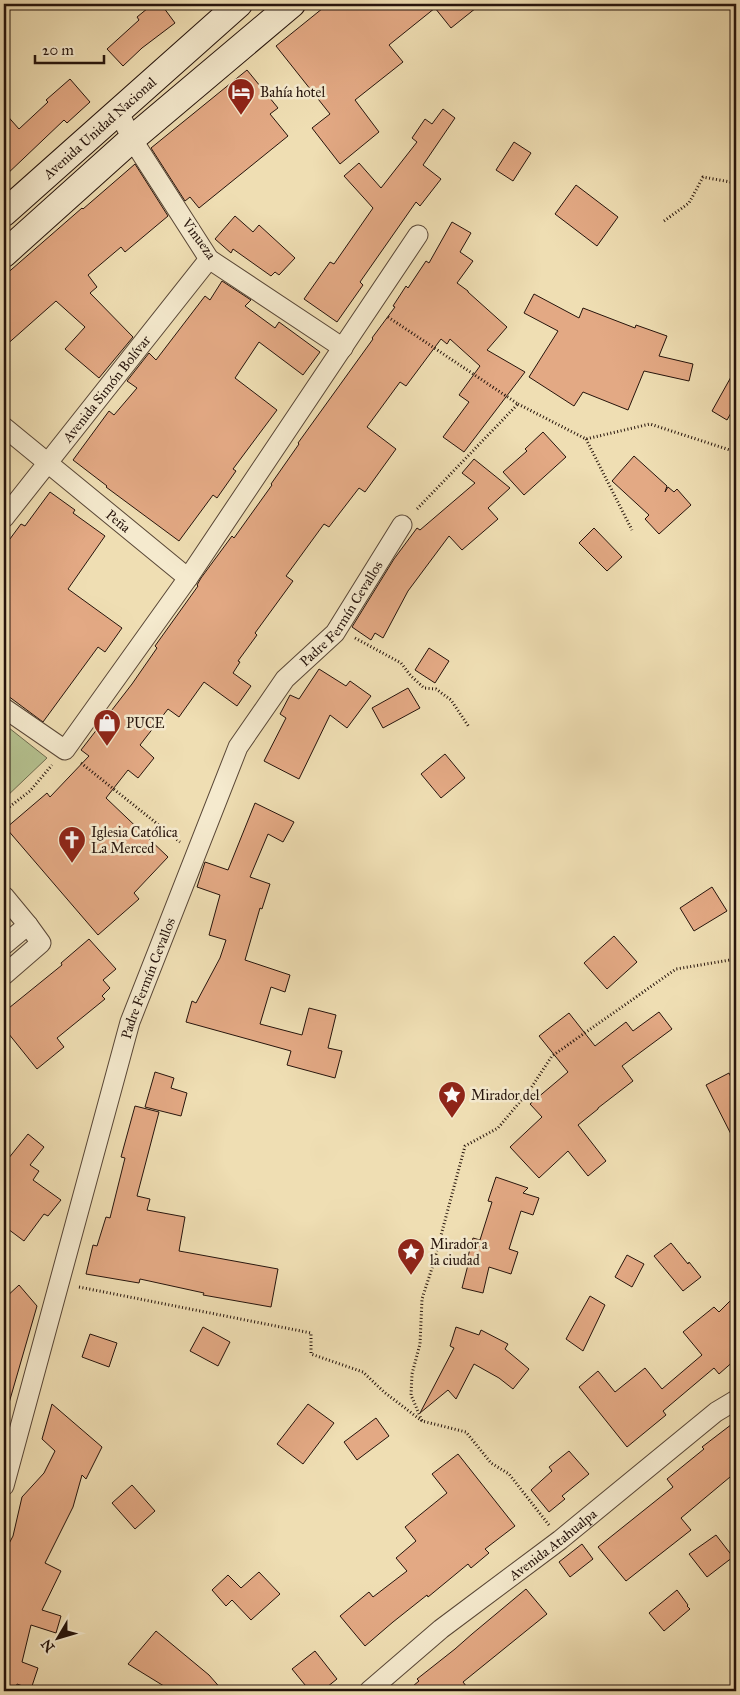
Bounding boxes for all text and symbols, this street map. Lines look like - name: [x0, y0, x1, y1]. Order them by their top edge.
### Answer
- scale bar: [35, 32, 104, 64]
- text: 20 m: [42, 41, 74, 59]
- street label: Avenida Unidad Nacional: [39, 73, 160, 183]
- hotel icon: Bahía hotel: [226, 77, 256, 116]
- place label: Bahía hotel: [260, 84, 325, 101]
- street label: Vinueza: [178, 214, 220, 263]
- street label: Avenida Simón Bolívar: [58, 331, 154, 446]
- street label: Peña: [103, 506, 134, 536]
- street label: Padre Fermín Cevallos: [296, 558, 386, 670]
- shop icon: PUCE: [92, 708, 122, 747]
- place label: PUCE: [126, 715, 165, 732]
- place label: Iglesia Católica La Merced: [91, 824, 178, 857]
- church icon: Iglesia Católica La Merced: [57, 825, 87, 864]
- street label: Padre Fermín Cevallos: [117, 915, 179, 1041]
- place icon: Mirador del: [437, 1080, 467, 1119]
- place label: Mirador del: [471, 1087, 540, 1104]
- place label: Mirador a la ciudad: [430, 1236, 488, 1269]
- place icon: Mirador a la ciudad: [396, 1237, 426, 1276]
- street label: Avenida Atahualpa: [505, 1505, 600, 1585]
- north arrow: [32, 1612, 82, 1662]
- text: N: [38, 1636, 59, 1656]

